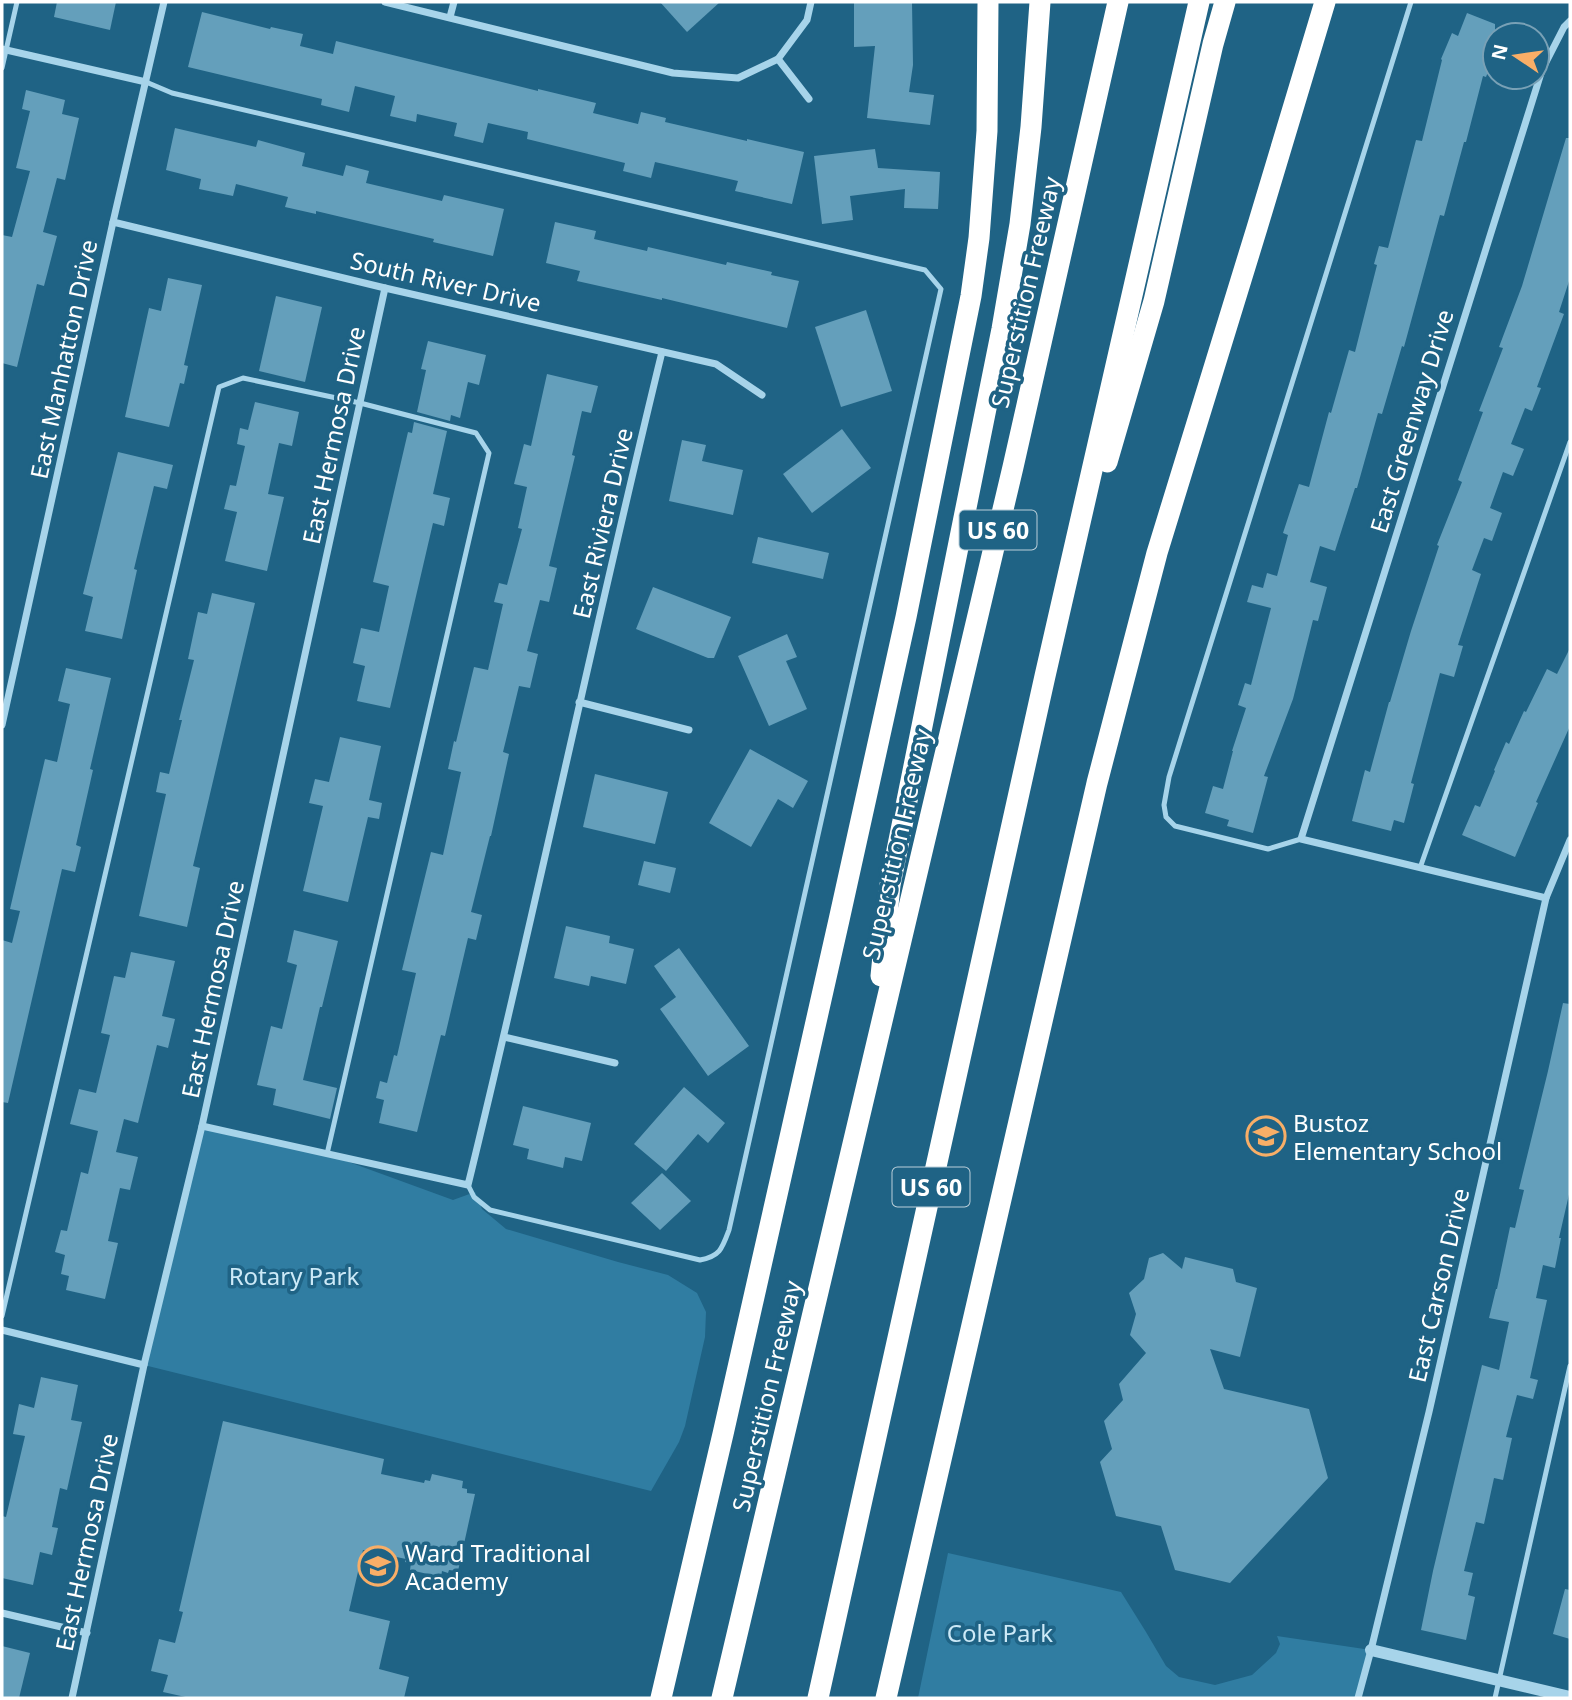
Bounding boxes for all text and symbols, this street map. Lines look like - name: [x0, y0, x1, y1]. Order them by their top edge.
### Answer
- north arrow: [1481, 21, 1551, 91]
- text: N: [1485, 42, 1514, 63]
- street label: Superstition Freeway: [982, 173, 1068, 411]
- street label: East Manhatton Drive: [22, 236, 104, 482]
- street label: South River Drive: [347, 243, 545, 319]
- street label: East Greenway Drive: [1361, 305, 1461, 537]
- street label: East Hermosa Drive: [294, 323, 372, 547]
- street label: East Riviera Drive: [564, 424, 640, 622]
- road number: US 60: [960, 510, 1036, 550]
- street label: Superstition Freeway: [853, 725, 939, 963]
- street label: East Hermosa Drive: [173, 877, 251, 1101]
- place label: Bustoz Elementary School: [1293, 1106, 1502, 1167]
- school or university icon: Bustoz Elementary School: [1245, 1115, 1287, 1157]
- road number: US 60: [892, 1168, 970, 1206]
- street label: East Carson Drive: [1400, 1185, 1476, 1385]
- park label: Rotary Park: [229, 1259, 360, 1292]
- street label: Superstition Freeway: [723, 1277, 809, 1515]
- street label: East Hermosa Drive: [47, 1430, 125, 1654]
- place label: Ward Traditional Academy: [405, 1536, 591, 1597]
- school or university icon: Ward Traditional Academy: [357, 1545, 399, 1587]
- park label: Cole Park: [947, 1616, 1053, 1649]

